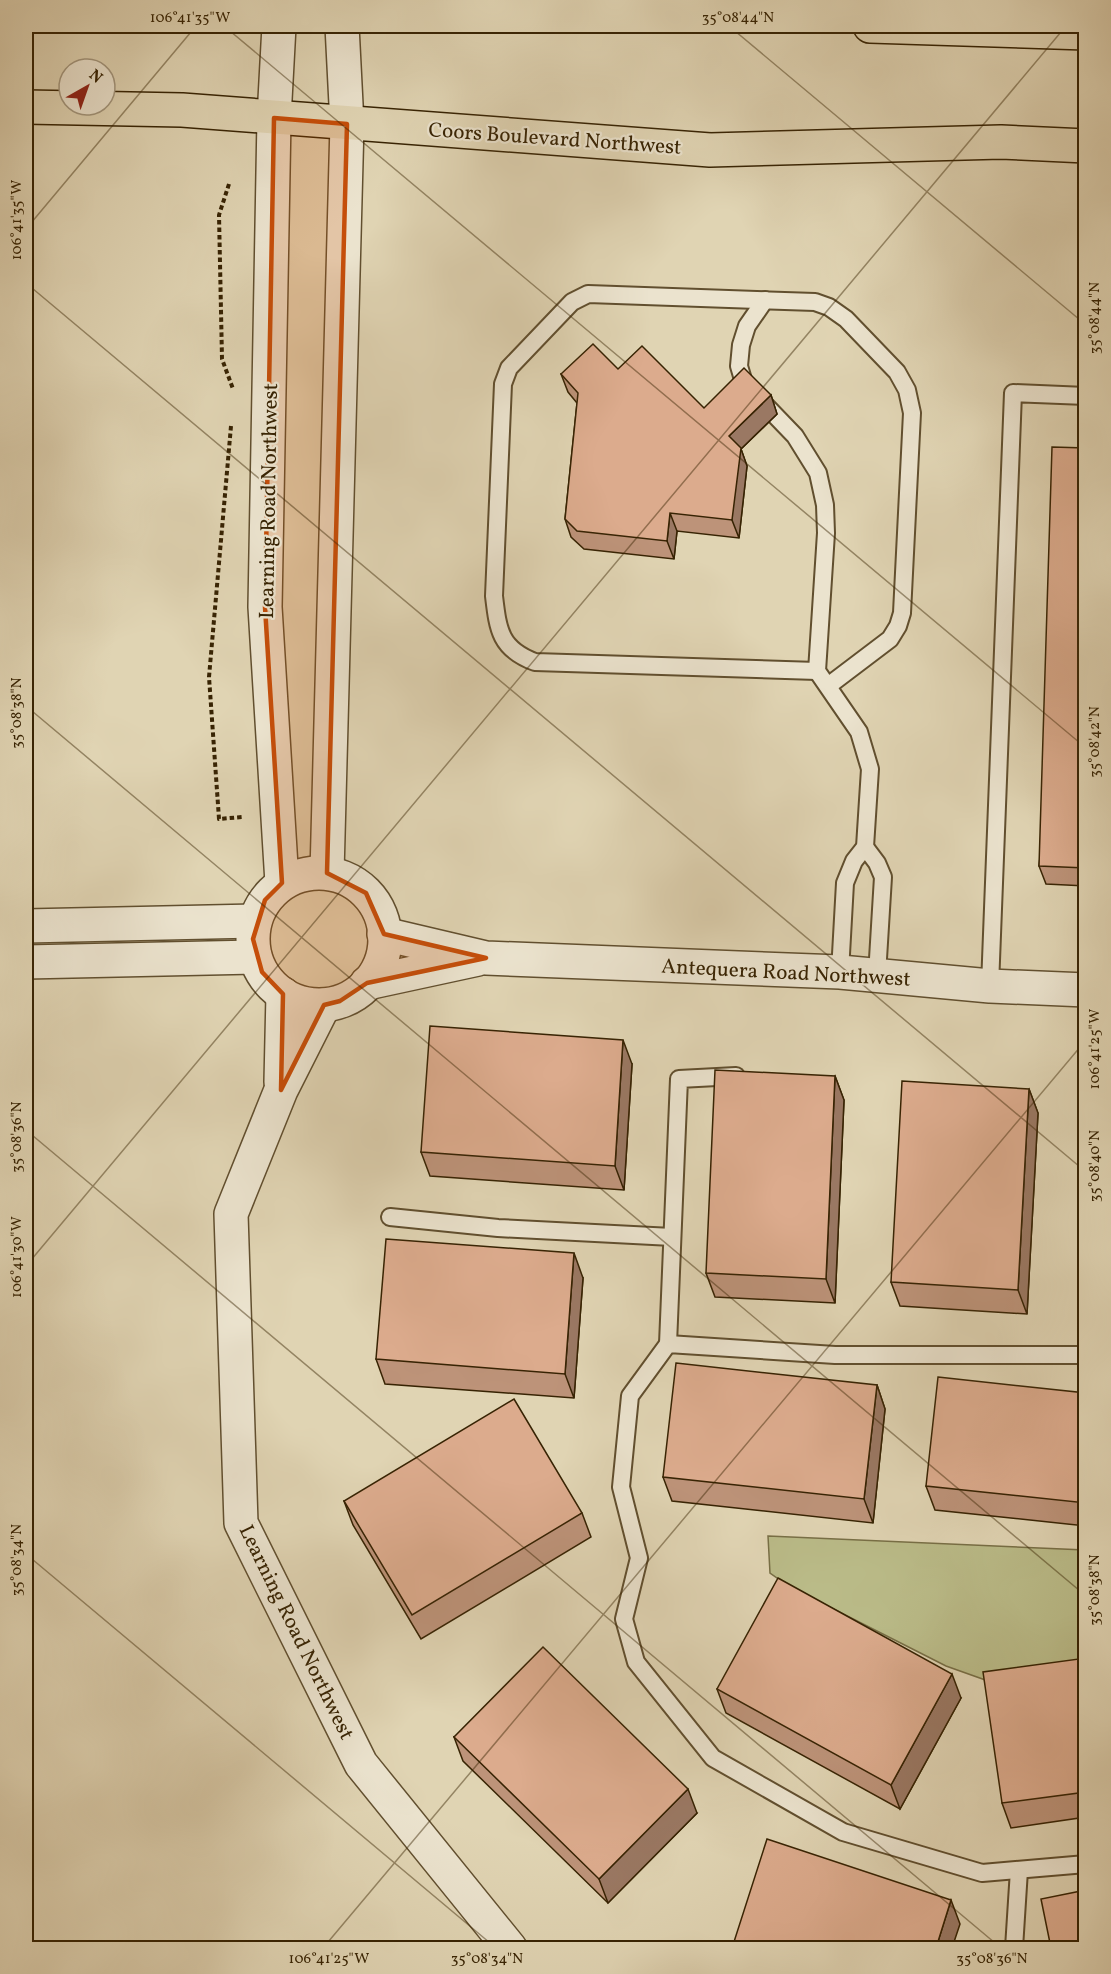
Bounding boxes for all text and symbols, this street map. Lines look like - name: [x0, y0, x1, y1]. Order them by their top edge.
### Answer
- text: 106°41'35"W: [150, 8, 230, 29]
- text: 35°08'44"N: [702, 8, 774, 29]
- north arrow: [57, 57, 117, 117]
- text: N: [84, 65, 107, 89]
- street label: Coors Boulevard Northwest: [427, 116, 682, 163]
- text: 106°41'35"W: [7, 180, 28, 260]
- text: 35°08'44"N: [1085, 282, 1106, 354]
- street label: Learning Road Northwest: [253, 383, 286, 619]
- text: 35°08'38"N: [7, 677, 28, 749]
- text: 35°08'42"N: [1085, 706, 1106, 778]
- street label: Antequera Road Northwest: [660, 952, 911, 995]
- text: 106°41'25"W: [1085, 1009, 1106, 1089]
- text: 35°08'36"N: [7, 1101, 28, 1173]
- text: 35°08'40"N: [1085, 1130, 1106, 1202]
- text: 106°41'30"W: [7, 1216, 28, 1298]
- street label: Learning Road Northwest: [231, 1520, 360, 1745]
- text: 35°08'34"N: [7, 1524, 28, 1596]
- text: 35°08'38"N: [1085, 1554, 1106, 1626]
- text: 106°41'25"W: [289, 1949, 369, 1970]
- text: 35°08'34"N: [451, 1949, 523, 1970]
- text: 35°08'36"N: [956, 1949, 1028, 1970]

